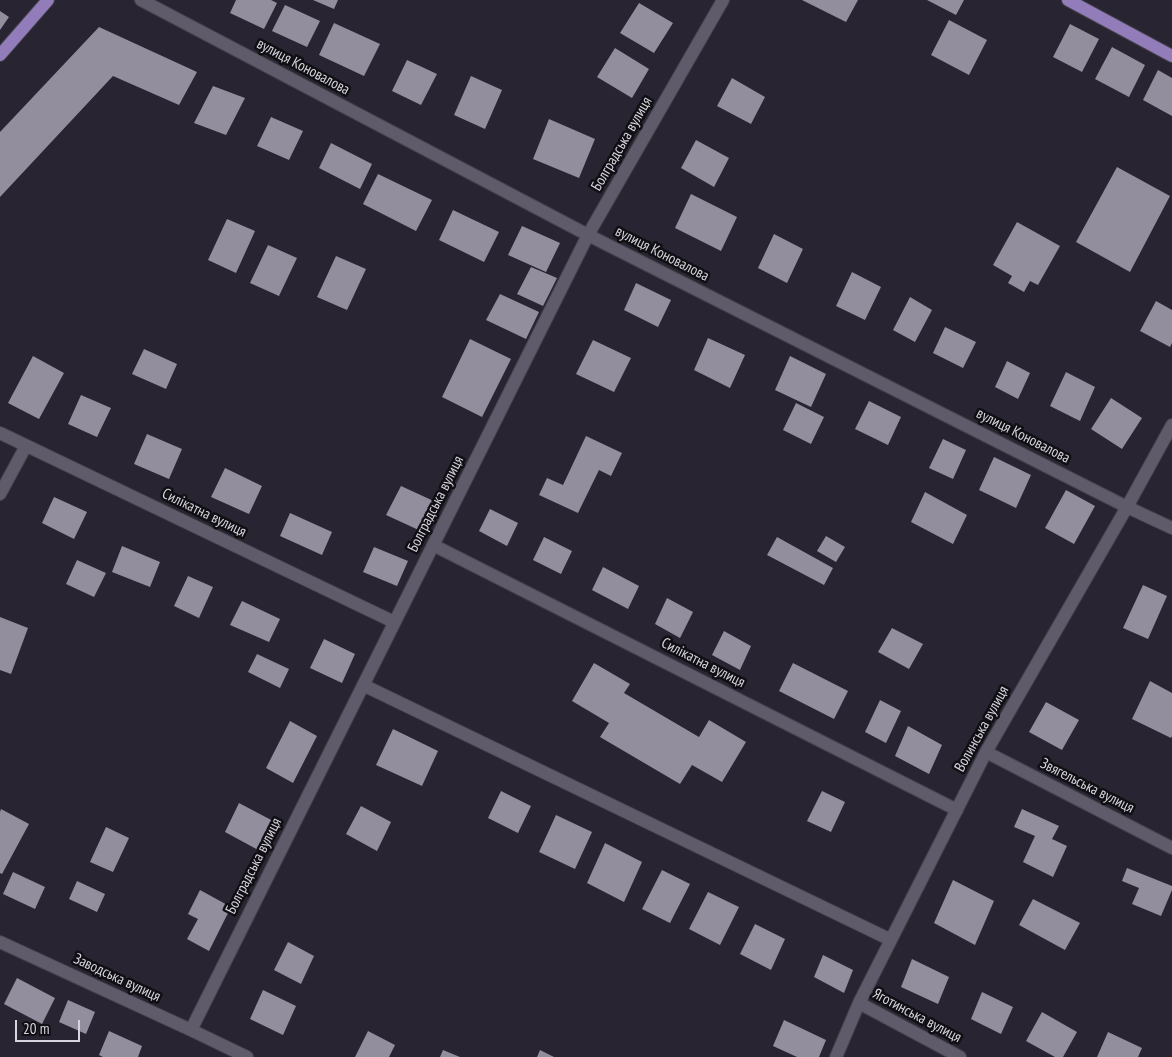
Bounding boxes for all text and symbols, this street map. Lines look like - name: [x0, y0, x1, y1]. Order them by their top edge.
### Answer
- street label: вулиця Коновалова: [253, 35, 353, 99]
- street label: Болградська вулиця: [588, 94, 656, 194]
- street label: вулиця Коновалова: [612, 223, 712, 285]
- street label: вулиця Коновалова: [973, 405, 1073, 467]
- street label: Болградська вулиця: [404, 453, 468, 555]
- street label: Силікатна вулиця: [159, 485, 249, 541]
- street label: Силікатна вулиця: [658, 634, 748, 692]
- street label: Волинська вулиця: [951, 683, 1013, 775]
- street label: Звягельська вулиця: [1037, 755, 1137, 817]
- street label: Болградська вулиця: [222, 815, 286, 917]
- street label: Заводська вулиця: [71, 950, 163, 1006]
- street label: Яготинська вулиця: [870, 985, 964, 1047]
- scale bar: [18, 1010, 82, 1042]
- text: 20 m: [23, 1019, 49, 1038]

